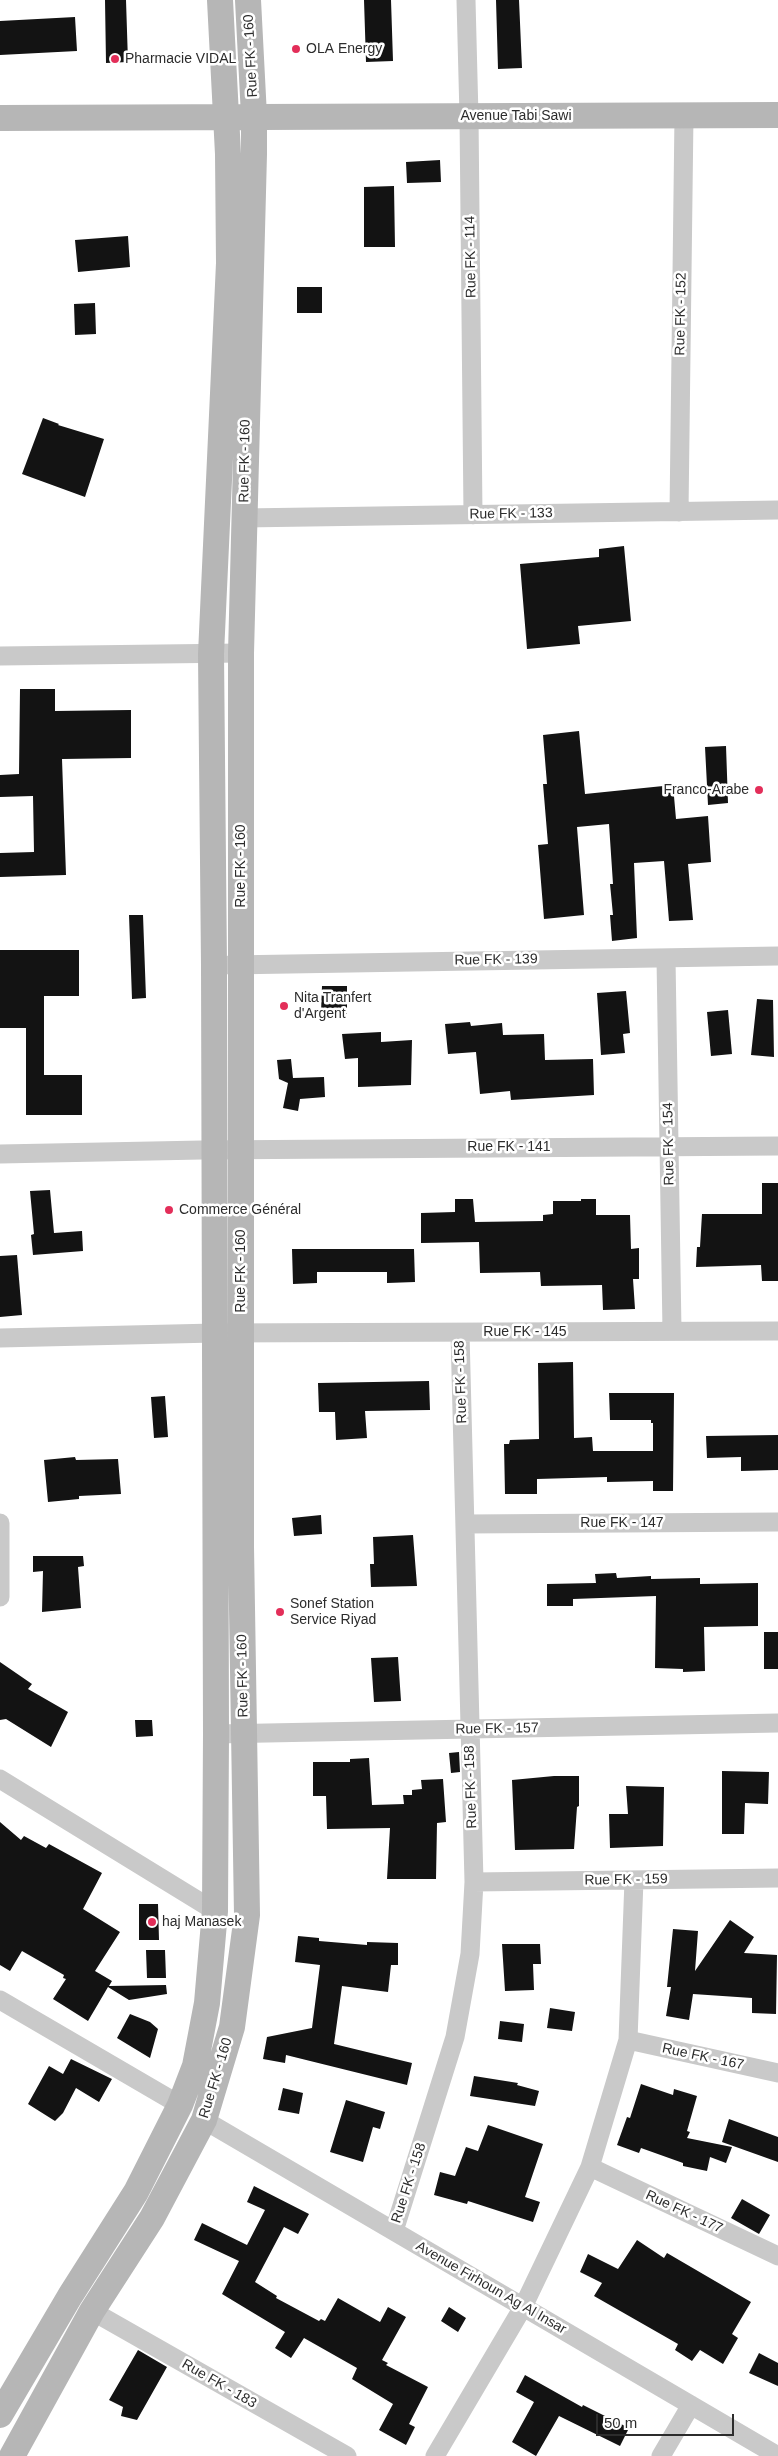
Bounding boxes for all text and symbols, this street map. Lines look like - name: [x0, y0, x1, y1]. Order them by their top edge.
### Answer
- street label: Rue FK - 160: [240, 14, 262, 98]
- place label: OLA Energy: [306, 41, 382, 57]
- marker: OLA Energy: [290, 43, 302, 55]
- place label: Pharmacie VIDAL: [125, 51, 236, 67]
- marker: Pharmacie VIDAL: [109, 53, 121, 65]
- street label: Avenue Tabi Sawi: [460, 108, 572, 124]
- street label: Rue FK - 114: [462, 216, 480, 298]
- street label: Rue FK - 152: [672, 272, 690, 356]
- street label: Rue FK - 160: [236, 419, 254, 503]
- street label: Rue FK - 133: [469, 505, 553, 523]
- place label: Franco-Arabe: [663, 782, 749, 798]
- marker: Franco-Arabe: [753, 784, 765, 796]
- street label: Rue FK - 160: [233, 824, 249, 908]
- street label: Rue FK - 139: [454, 951, 538, 969]
- place label: Nita Tranfert d'Argent: [294, 990, 371, 1022]
- marker: Nita Tranfert d'Argent: [278, 1000, 290, 1012]
- street label: Rue FK - 154: [660, 1102, 678, 1186]
- street label: Rue FK - 141: [467, 1139, 551, 1155]
- place label: Commerce Général: [179, 1202, 301, 1218]
- marker: Commerce Général: [163, 1204, 175, 1216]
- street label: Rue FK - 160: [233, 1229, 249, 1313]
- street label: Rue FK - 145: [483, 1324, 567, 1340]
- street label: Rue FK - 158: [451, 1340, 471, 1424]
- street label: Rue FK - 147: [580, 1515, 664, 1531]
- place label: Sonef Station Service Riyad: [290, 1596, 376, 1628]
- marker: Sonef Station Service Riyad: [274, 1606, 286, 1618]
- street label: Rue FK - 160: [234, 1634, 252, 1718]
- street label: Rue FK - 157: [455, 1720, 539, 1738]
- street label: Rue FK - 158: [461, 1745, 481, 1829]
- street label: Rue FK - 159: [584, 1871, 668, 1889]
- place label: haj Manasek: [162, 1914, 241, 1930]
- marker: haj Manasek: [146, 1916, 158, 1928]
- street label: Rue FK - 160: [196, 2036, 236, 2120]
- street label: Rue FK - 167: [661, 2040, 745, 2074]
- street label: Rue FK - 158: [388, 2141, 430, 2225]
- street label: Rue FK - 177: [643, 2187, 725, 2237]
- street label: Avenue Firhoun Ag Al Insar: [413, 2238, 569, 2338]
- street label: Rue FK - 183: [179, 2356, 259, 2412]
- scale bar: [598, 2404, 736, 2436]
- text: 50 m: [604, 2414, 637, 2431]

